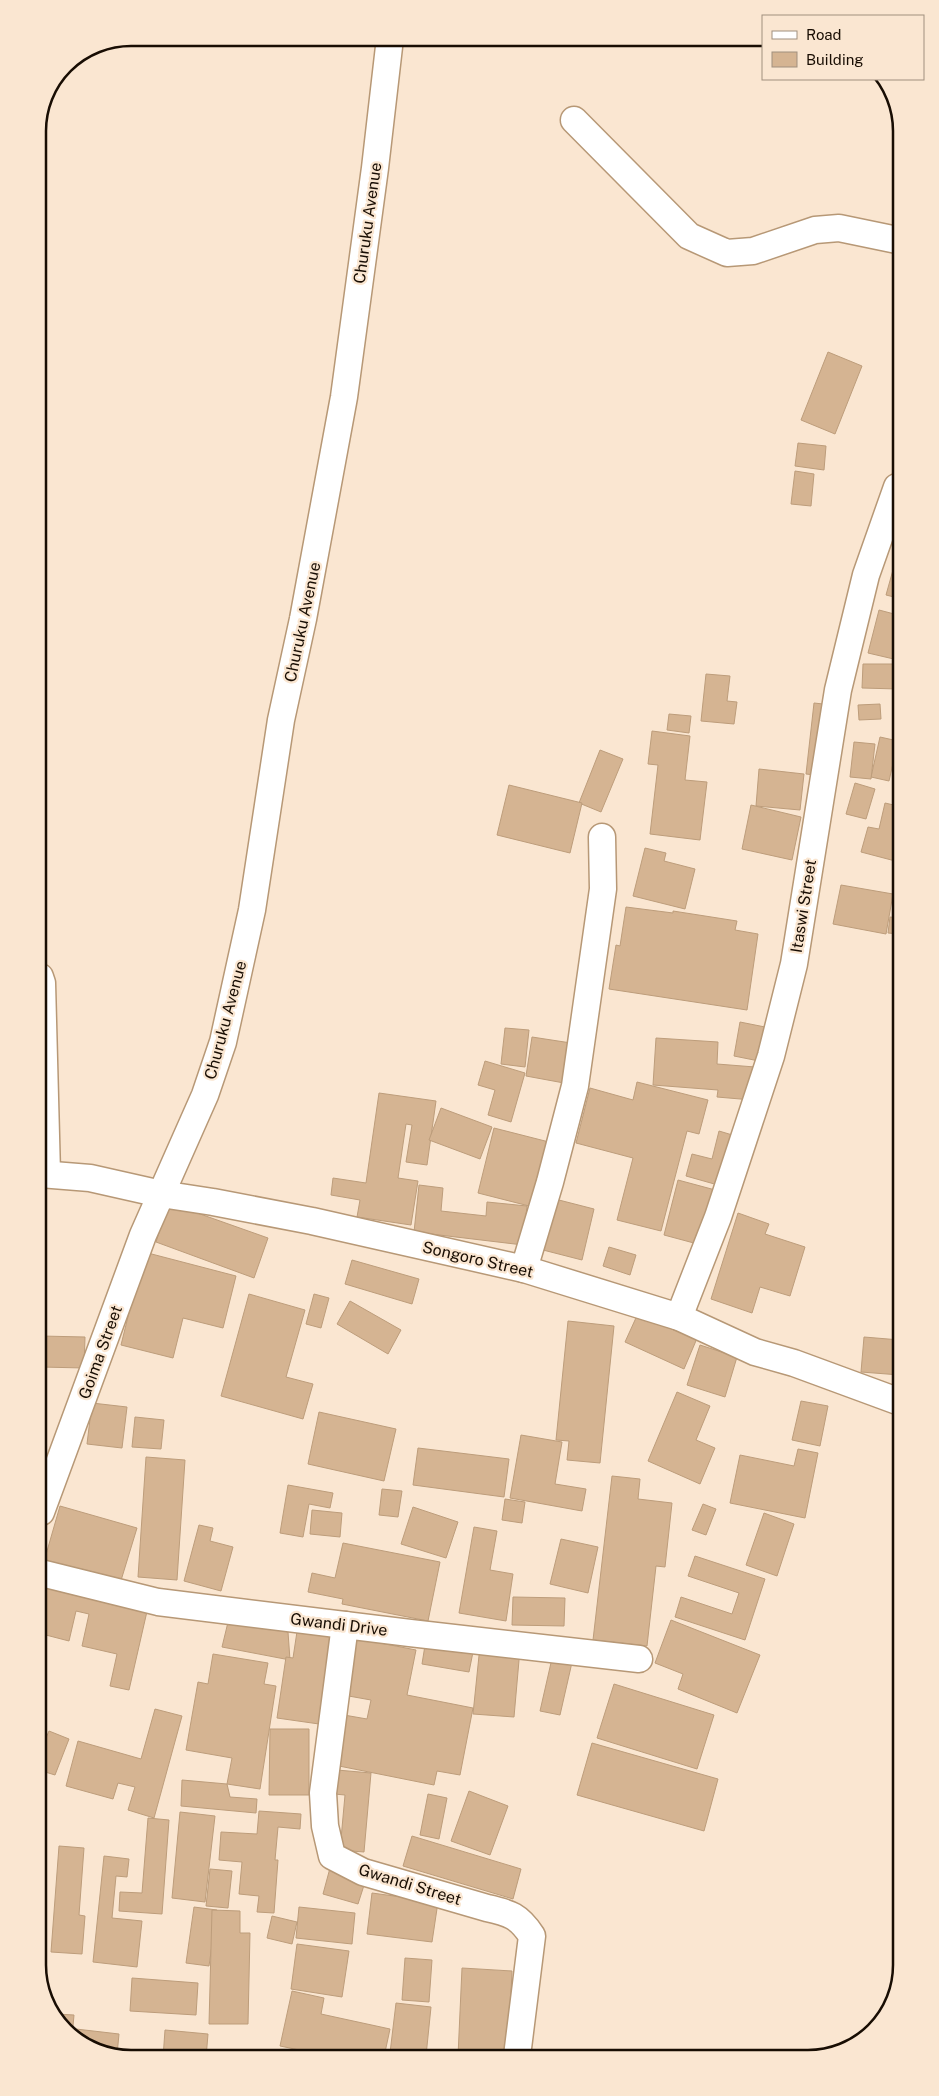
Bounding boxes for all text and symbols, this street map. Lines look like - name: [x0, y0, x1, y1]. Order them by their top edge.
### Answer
- legend: [762, 15, 924, 80]
- text: Road: [806, 26, 842, 43]
- text: Building: [806, 51, 864, 68]
- street label: Churuku Avenue: [350, 161, 385, 285]
- street label: Churuku Avenue: [280, 560, 324, 684]
- street label: Itaswi Street: [787, 858, 820, 954]
- street label: Churuku Avenue: [200, 959, 250, 1082]
- street label: Songoro Street: [420, 1237, 535, 1282]
- street label: Goima Street: [75, 1303, 126, 1402]
- street label: Gwandi Drive: [289, 1609, 389, 1640]
- street label: Gwandi Street: [356, 1860, 463, 1909]

